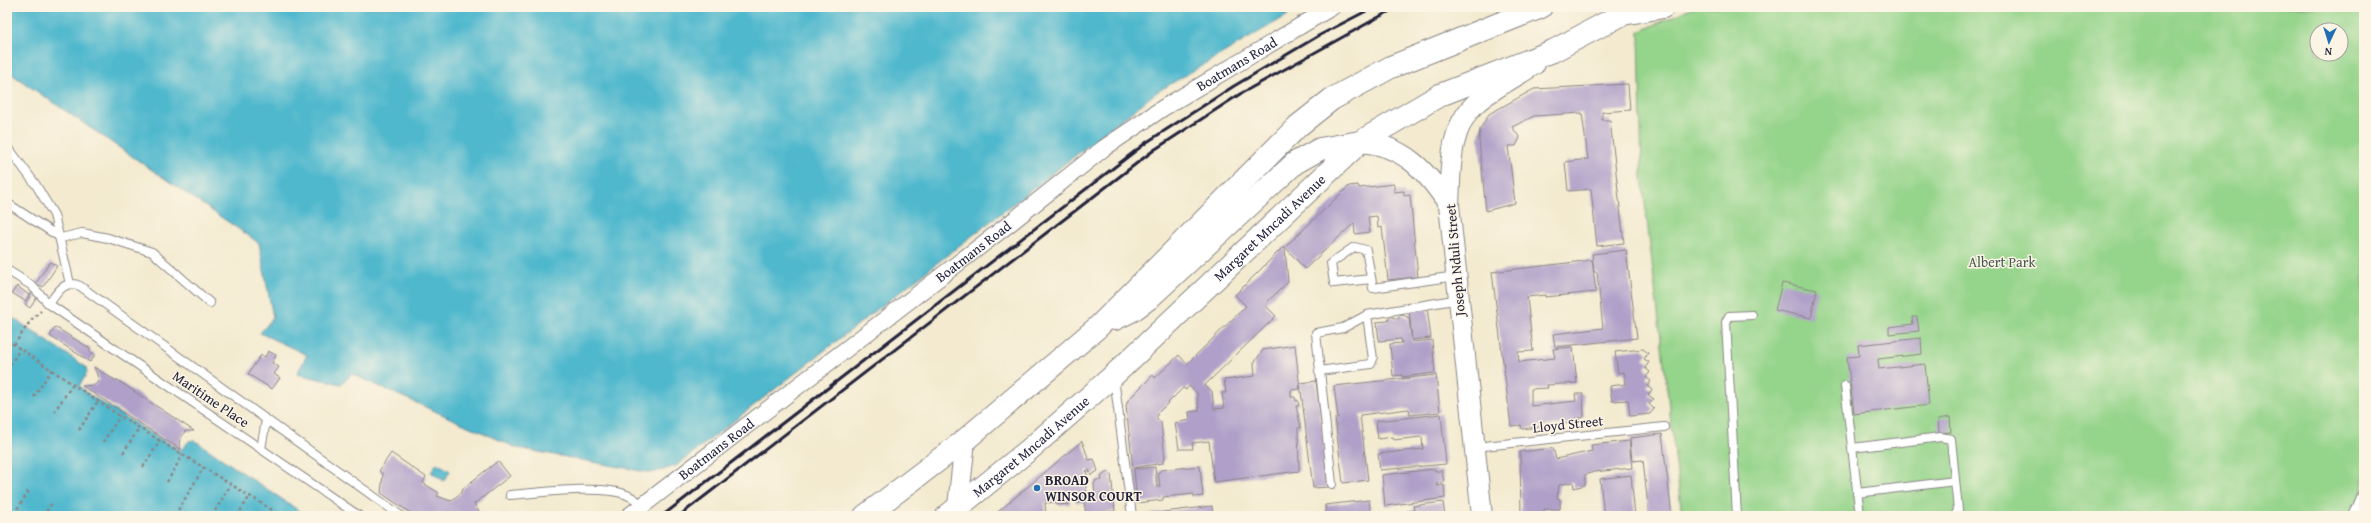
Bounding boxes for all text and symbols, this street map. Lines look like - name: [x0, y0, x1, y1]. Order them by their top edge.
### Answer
- north arrow: [2309, 22, 2349, 62]
- street label: Boatmans Road: [1193, 32, 1281, 96]
- text: N: [2323, 44, 2333, 60]
- street label: Margaret Mncadi Avenue: [1209, 169, 1330, 286]
- street label: Joseph Nduli Street: [1440, 203, 1470, 319]
- street label: Boatmans Road: [931, 216, 1016, 287]
- park label: Albert Park: [1968, 252, 2036, 272]
- street label: Maritime Place: [169, 366, 254, 432]
- street label: Margaret Mncadi Avenue: [968, 391, 1094, 502]
- street label: Lloyd Street: [1532, 410, 1604, 438]
- street label: Boatmans Road: [674, 413, 759, 485]
- place label: BROAD WINSOR COURT: [1045, 470, 1142, 506]
- marker: BROAD WINSOR COURT: [1032, 483, 1042, 493]

